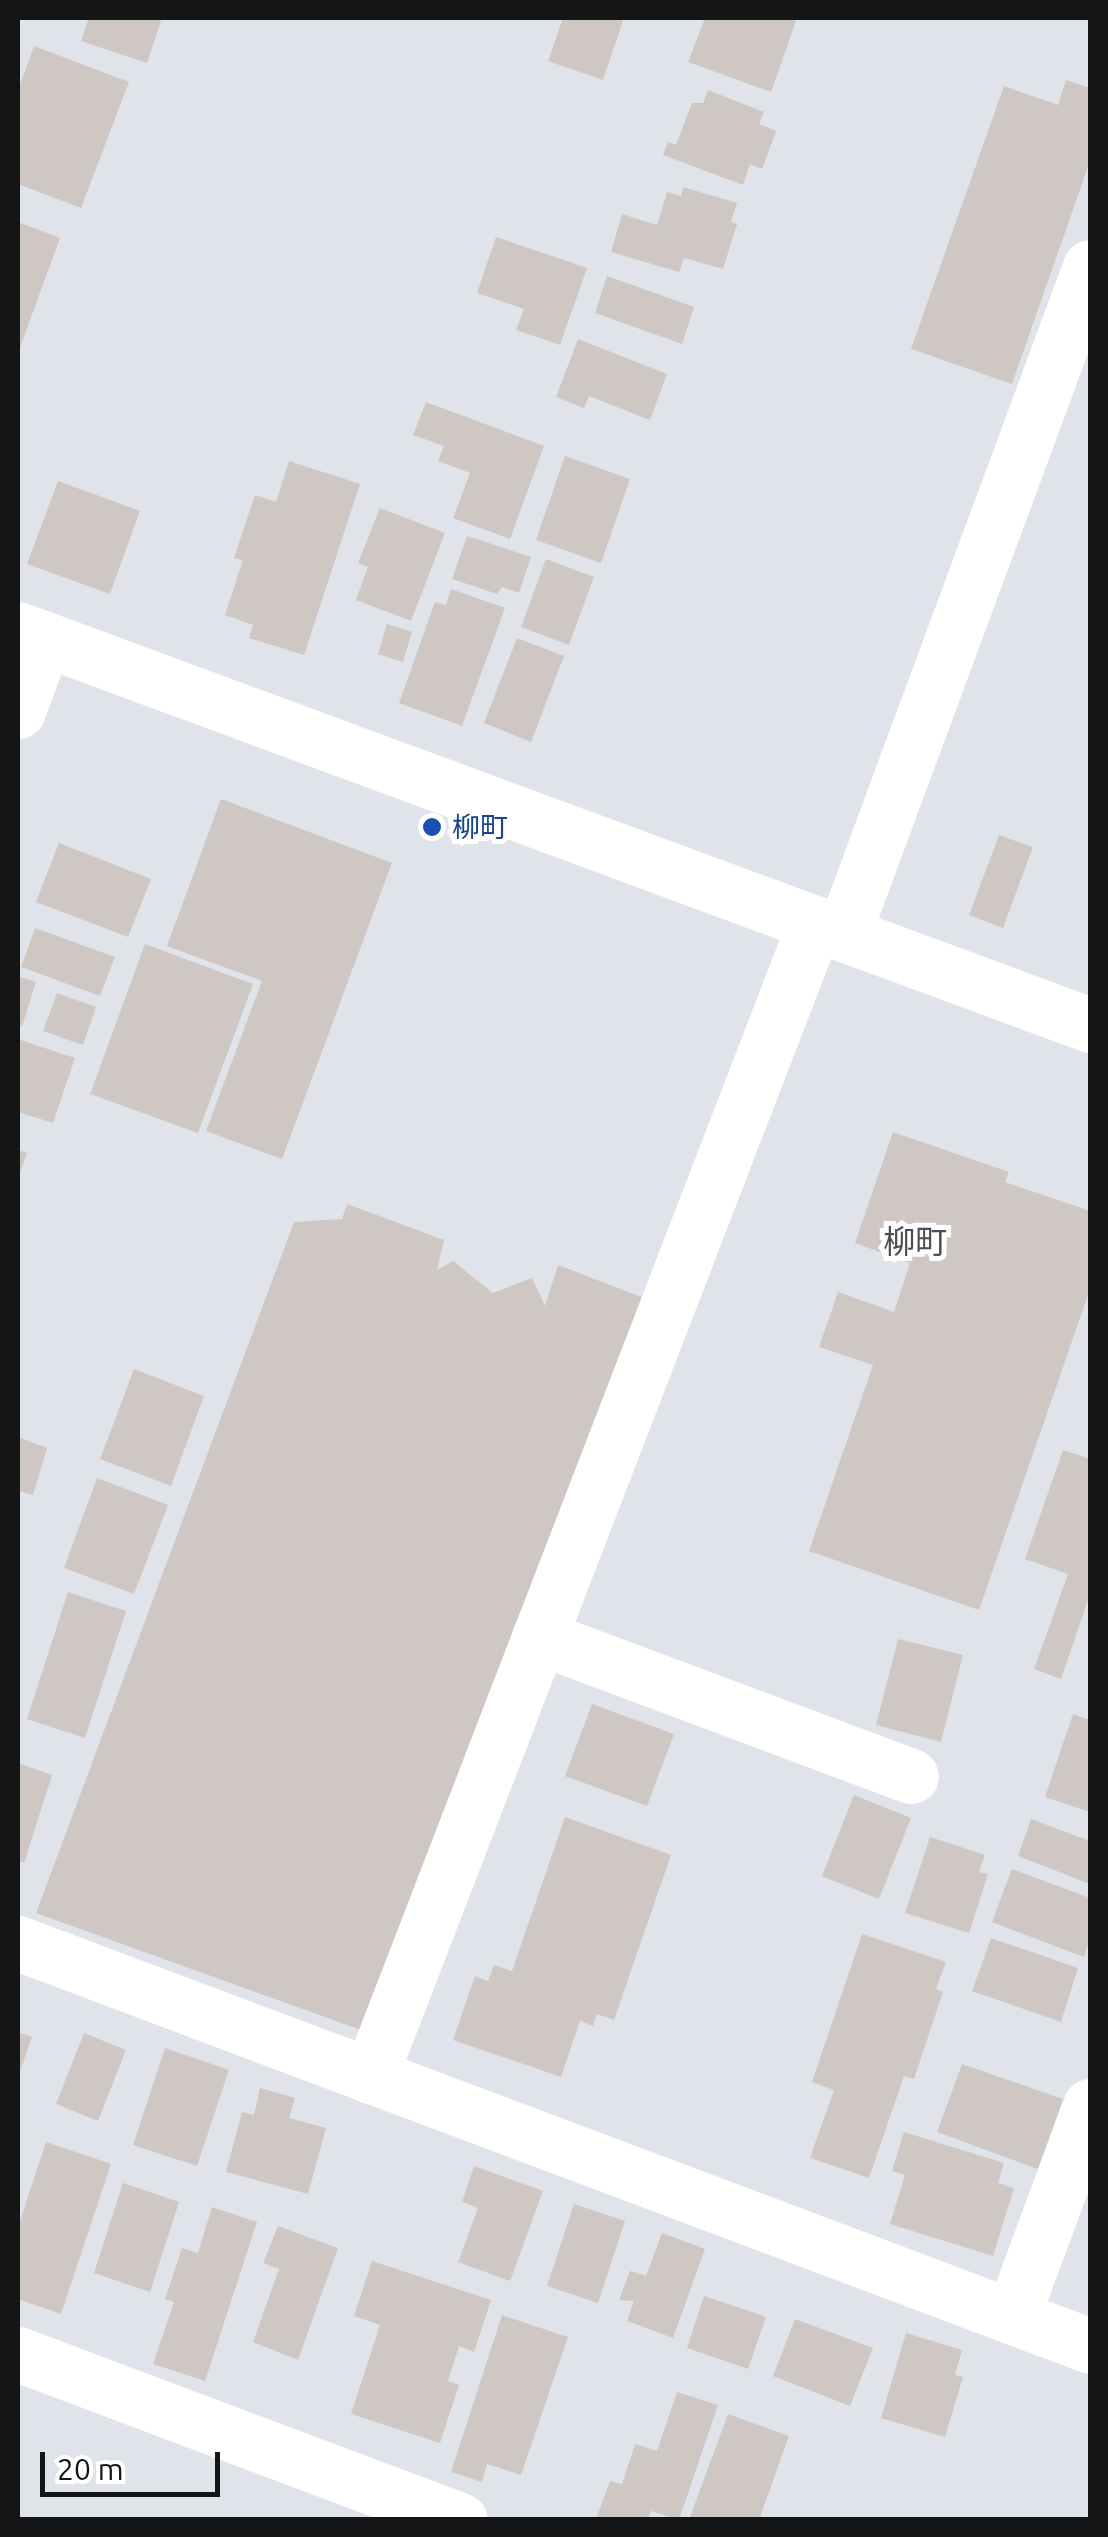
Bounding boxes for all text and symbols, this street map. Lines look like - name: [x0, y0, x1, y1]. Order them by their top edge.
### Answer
- place label: 柳町: [452, 810, 508, 844]
- marker: 柳町: [421, 816, 443, 838]
- district label: 柳町: [883, 1222, 947, 1260]
- scale bar: [45, 2432, 225, 2494]
- text: 20 m: [57, 2452, 124, 2486]

